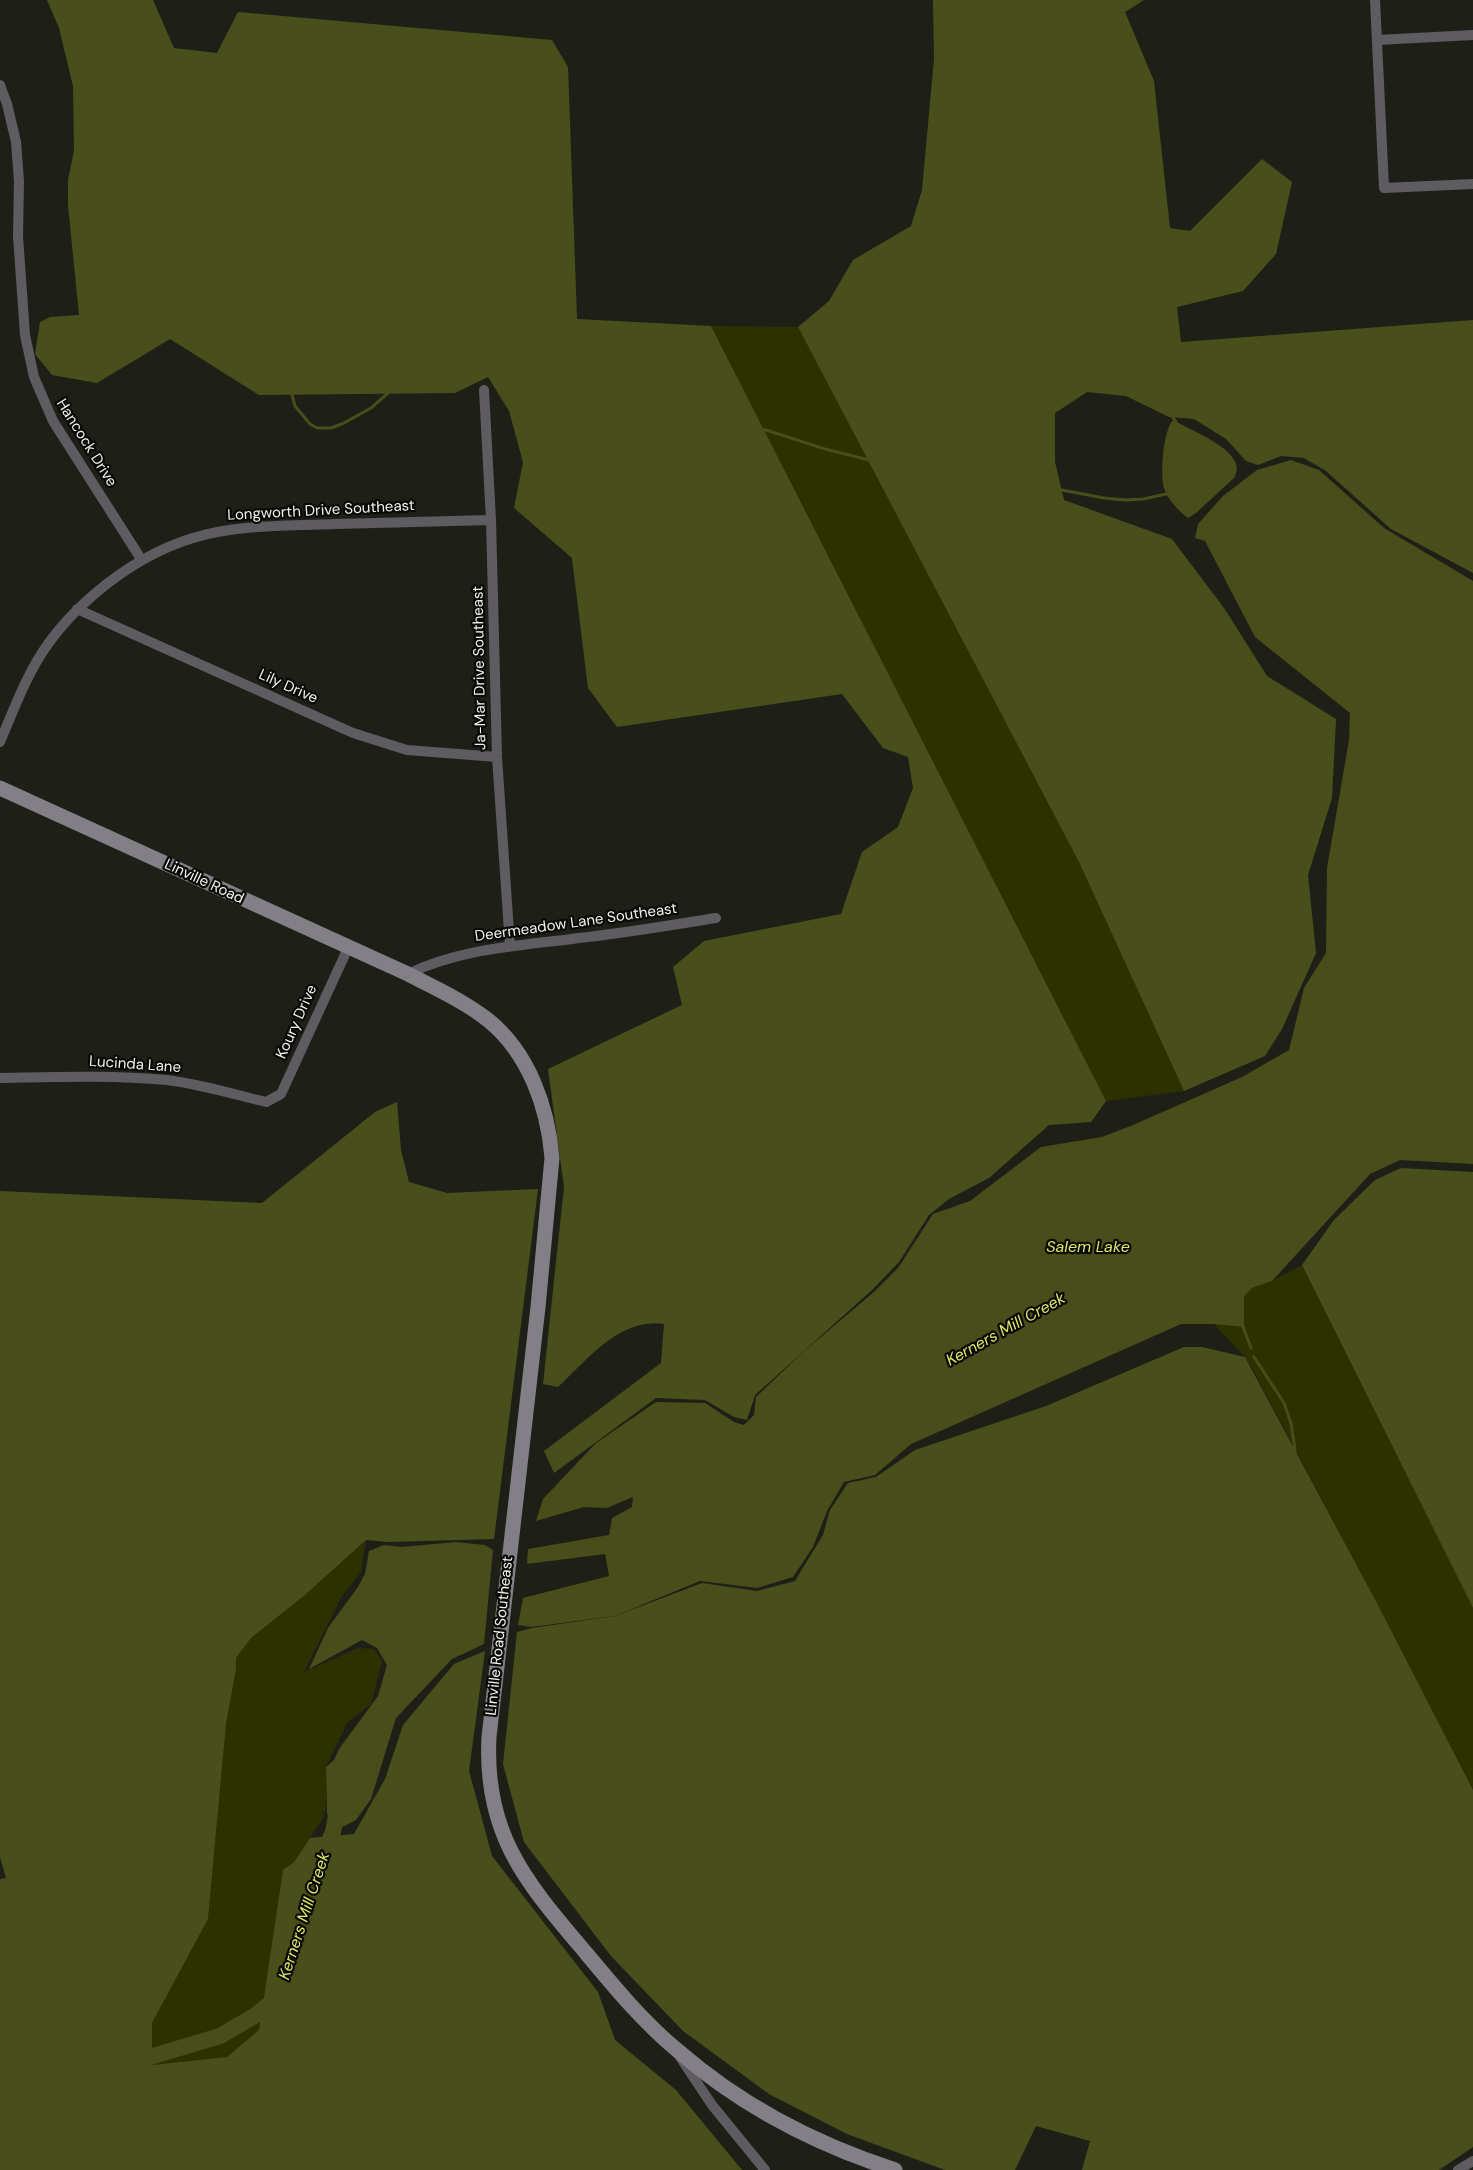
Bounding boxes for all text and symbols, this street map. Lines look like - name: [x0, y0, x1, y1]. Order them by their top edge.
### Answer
- street label: Hancock Drive: [52, 396, 120, 490]
- street label: Longworth Drive Southeast: [227, 497, 415, 525]
- street label: Ja-Mar Drive Southeast: [470, 586, 490, 750]
- street label: Lily Drive: [256, 666, 320, 708]
- street label: Linville Road: [161, 856, 247, 908]
- street label: Deermeadow Lane Southeast: [474, 900, 678, 946]
- street label: Koury Drive: [273, 982, 321, 1062]
- street label: Lucinda Lane: [88, 1053, 182, 1077]
- water label: Salem Lake: [1046, 1238, 1130, 1258]
- water label: Kerners Mill Creek: [943, 1289, 1069, 1371]
- street label: Linville Road Southeast: [483, 1555, 517, 1717]
- water label: Kerners Mill Creek: [275, 1850, 335, 1982]

